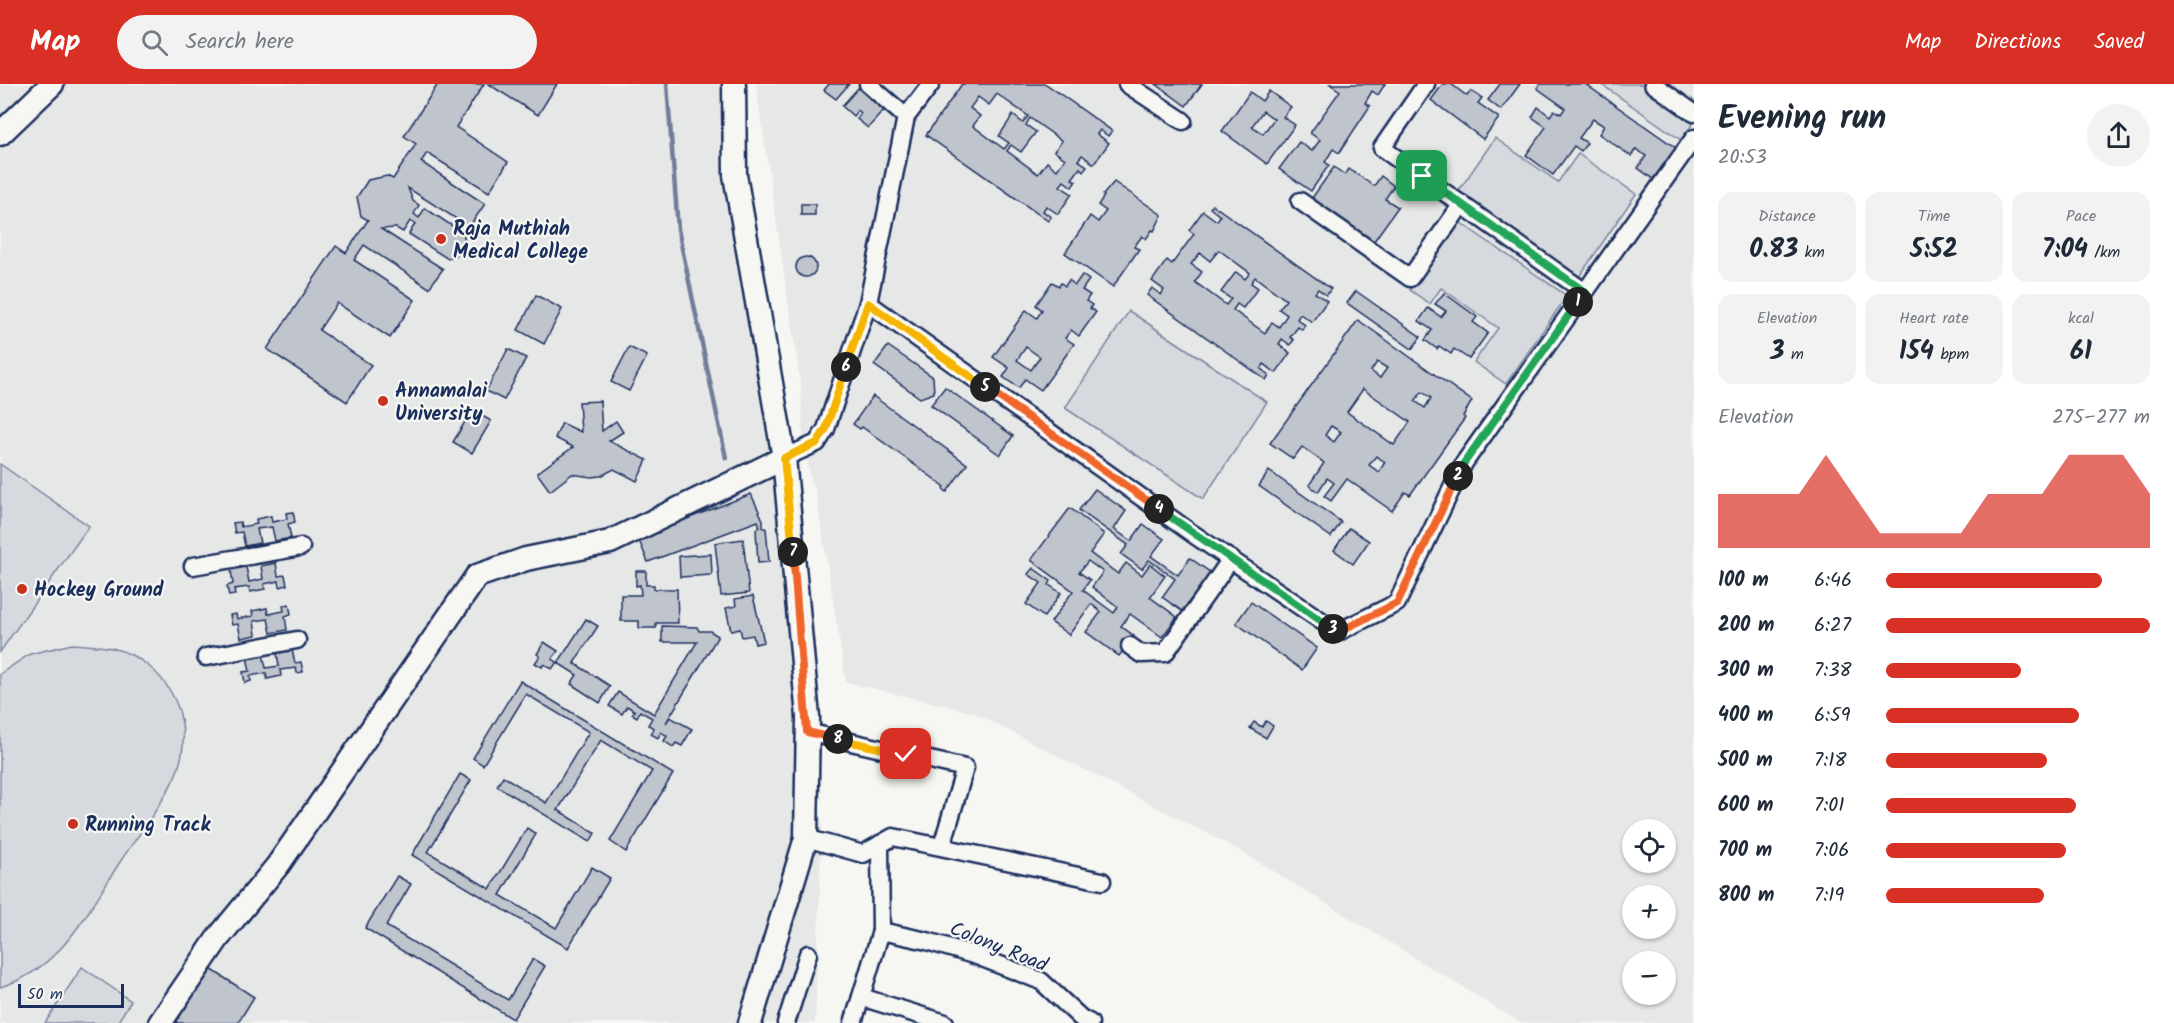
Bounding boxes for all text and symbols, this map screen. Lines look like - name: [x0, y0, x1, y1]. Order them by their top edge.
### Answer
- search box: [117, 15, 537, 69]
- text: Map: [30, 20, 81, 65]
- text: Search here: [186, 25, 294, 60]
- icon: search: [138, 26, 171, 59]
- text: Map: [1905, 26, 1941, 59]
- text: Directions: [1974, 26, 2061, 59]
- text: Saved: [2094, 26, 2144, 59]
- text: Evening run: [1718, 93, 1886, 146]
- button: share: [2087, 104, 2150, 167]
- text: 20:53: [1718, 142, 1767, 174]
- pin: [1396, 150, 1447, 201]
- icon: arrive: [1405, 159, 1438, 192]
- text: Distance: [1758, 204, 1816, 229]
- text: Time: [1918, 204, 1950, 229]
- text: Pace: [2066, 204, 2096, 229]
- place label: Raja Muthiah Medical College: [453, 214, 588, 269]
- text: 0.83: [1749, 229, 1798, 271]
- text: 5:52: [1910, 229, 1958, 271]
- text: 7:04: [2042, 229, 2088, 271]
- marker: Raja Muthiah Medical College: [434, 232, 448, 246]
- text: km: [1798, 240, 1825, 265]
- text: /km: [2088, 240, 2120, 265]
- pin: 1: [1563, 287, 1593, 317]
- text: 1: [1576, 289, 1580, 314]
- text: Elevation: [1757, 306, 1817, 331]
- text: Heart rate: [1899, 306, 1969, 331]
- text: kcal: [2068, 306, 2094, 331]
- text: 3: [1770, 331, 1785, 373]
- text: 154: [1899, 331, 1934, 373]
- text: 61: [2070, 331, 2092, 373]
- text: m: [1785, 342, 1804, 367]
- text: bpm: [1934, 342, 1969, 367]
- pin: 6: [831, 352, 861, 382]
- text: 6: [842, 354, 850, 379]
- pin: 5: [970, 372, 1000, 402]
- text: 5: [981, 374, 989, 399]
- place label: Annamalai University: [395, 376, 488, 431]
- marker: Annamalai University: [376, 394, 390, 408]
- text: Elevation: [1718, 402, 1794, 434]
- text: 275–277 m: [2052, 402, 2150, 434]
- pin: 2: [1443, 461, 1473, 491]
- text: 2: [1453, 463, 1463, 488]
- pin: 4: [1144, 494, 1174, 524]
- text: 4: [1155, 496, 1163, 521]
- pin: 7: [778, 537, 808, 567]
- text: 7: [789, 539, 797, 564]
- text: 100 m: [1718, 565, 1769, 597]
- text: 6:46: [1814, 565, 1852, 597]
- place label: Hockey Ground: [34, 575, 165, 607]
- marker: Hockey Ground: [15, 582, 29, 596]
- text: 200 m: [1718, 610, 1774, 642]
- text: 6:27: [1814, 610, 1851, 642]
- pin: 3: [1318, 614, 1348, 644]
- text: 3: [1329, 616, 1337, 641]
- text: 300 m: [1718, 655, 1774, 687]
- text: 7:38: [1814, 655, 1852, 687]
- text: 400 m: [1718, 700, 1774, 732]
- text: 6:59: [1814, 700, 1851, 732]
- pin: 8: [823, 724, 853, 754]
- text: 8: [833, 726, 843, 751]
- pin: [880, 728, 931, 779]
- icon: check: [889, 737, 922, 770]
- text: 500 m: [1718, 745, 1773, 777]
- text: 7:18: [1814, 745, 1846, 777]
- text: 600 m: [1718, 790, 1773, 822]
- text: 7:01: [1814, 790, 1844, 822]
- place label: Running Track: [85, 810, 212, 842]
- marker: Running Track: [66, 817, 80, 831]
- map controls: [1622, 819, 1676, 1005]
- button: locate: [1622, 819, 1676, 873]
- text: 700 m: [1718, 835, 1772, 867]
- text: 7:06: [1814, 835, 1849, 867]
- text: 800 m: [1718, 880, 1774, 912]
- text: 7:19: [1814, 880, 1844, 912]
- button: +: [1622, 885, 1676, 939]
- street label: Colony Road: [944, 914, 1053, 982]
- button: −: [1622, 951, 1676, 1005]
- scale bar: [18, 981, 124, 1008]
- text: 50 m: [27, 982, 63, 1007]

